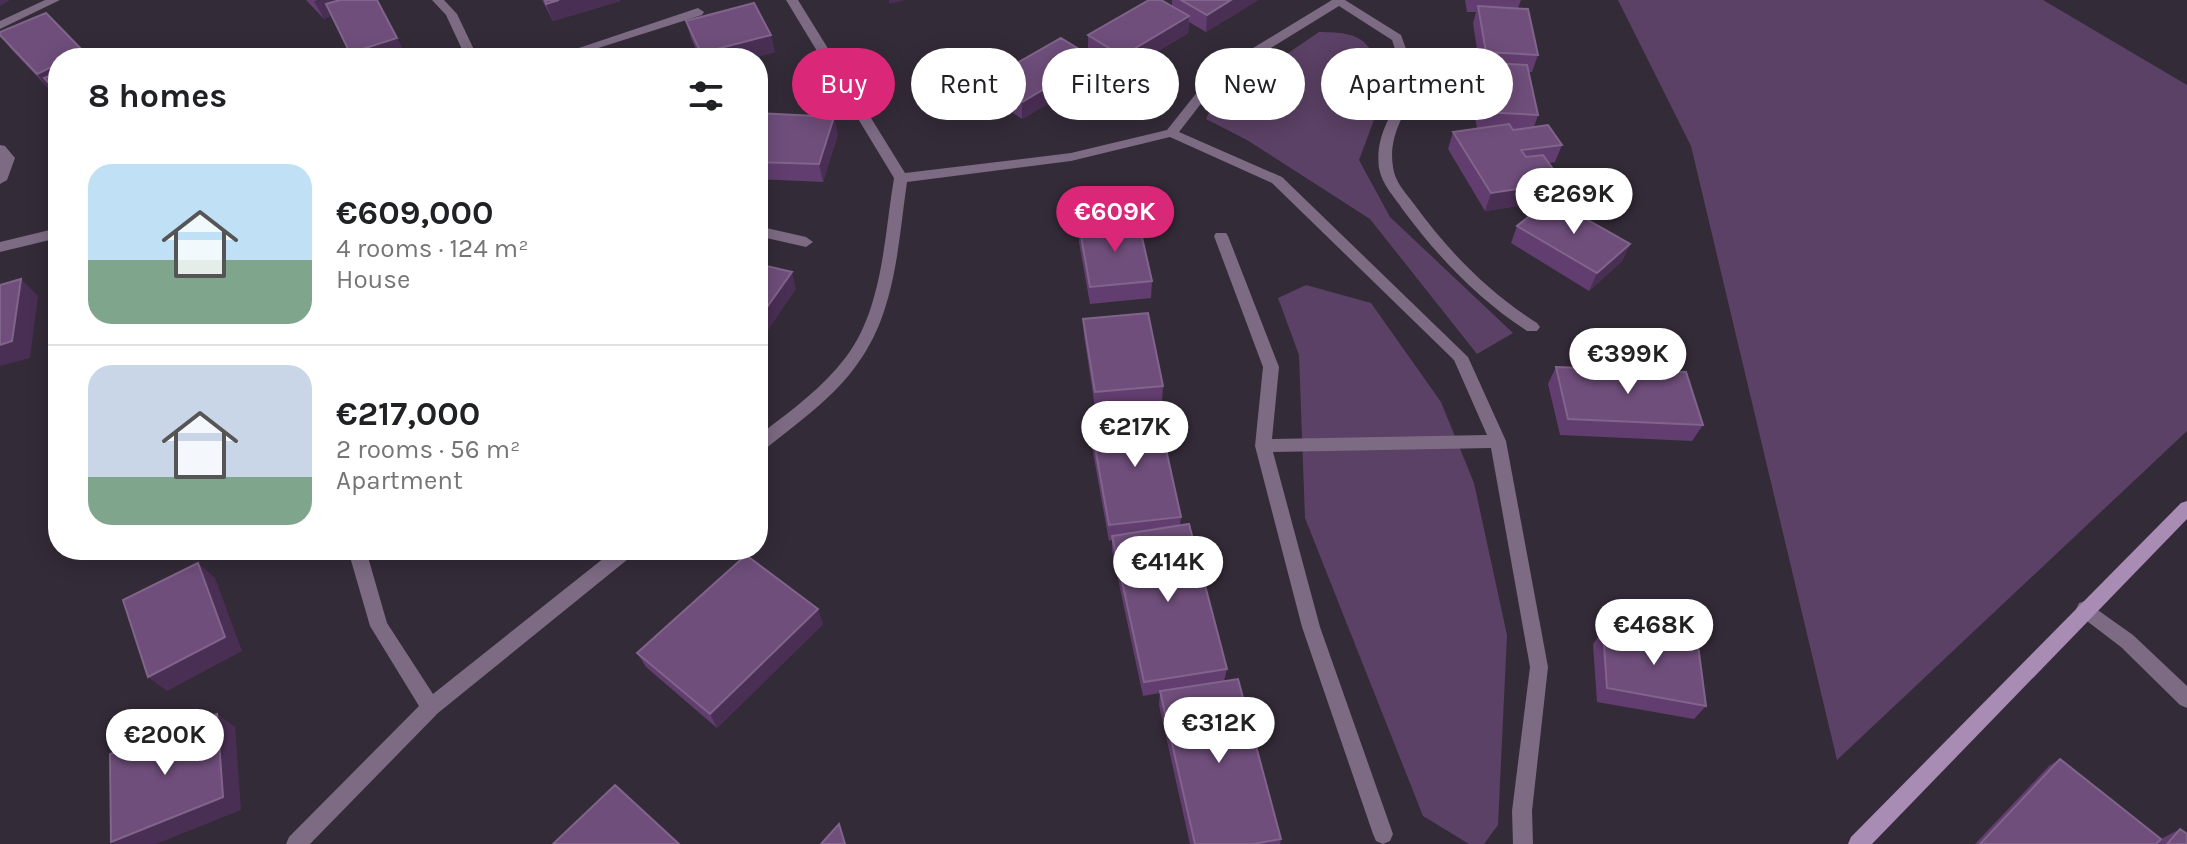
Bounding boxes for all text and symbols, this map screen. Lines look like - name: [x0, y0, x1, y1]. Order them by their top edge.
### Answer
- chip: Buy: [792, 48, 895, 120]
- chip: Rent: [911, 48, 1026, 120]
- chip: Filters: [1042, 48, 1179, 120]
- chip: New: [1195, 48, 1305, 120]
- chip: Apartment: [1321, 48, 1513, 120]
- icon: filters: [684, 74, 728, 118]
- text: 8 homes: [88, 76, 227, 116]
- pin: €269K: [1518, 168, 1630, 236]
- text: €269K: [1534, 178, 1614, 209]
- pin: €609K: [1059, 186, 1171, 254]
- text: €609,000: [336, 193, 494, 233]
- icon: home: [152, 196, 248, 292]
- text: €609K: [1074, 196, 1156, 227]
- text: 4 rooms · 124 m²: [336, 233, 529, 264]
- text: House: [336, 264, 410, 295]
- pin: €399K: [1572, 328, 1684, 396]
- text: €399K: [1587, 338, 1669, 369]
- text: €217,000: [336, 394, 480, 434]
- icon: home: [152, 397, 248, 493]
- pin: €217K: [1079, 401, 1191, 469]
- text: €217K: [1099, 411, 1171, 442]
- text: 2 rooms · 56 m²: [336, 434, 521, 465]
- text: Apartment: [336, 465, 463, 496]
- pin: €414K: [1112, 536, 1224, 604]
- text: €414K: [1131, 546, 1205, 577]
- pin: €468K: [1598, 599, 1710, 667]
- text: €468K: [1613, 609, 1695, 640]
- pin: €312K: [1163, 697, 1275, 765]
- text: €312K: [1182, 707, 1256, 738]
- pin: €200K: [109, 709, 221, 777]
- text: €200K: [124, 719, 206, 750]

